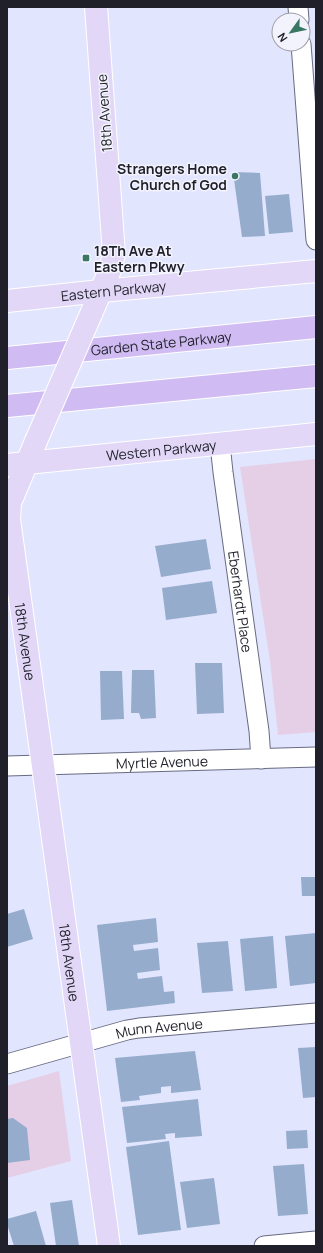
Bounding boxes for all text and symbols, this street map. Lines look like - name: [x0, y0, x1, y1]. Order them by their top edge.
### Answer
- north arrow: [271, 12, 311, 52]
- text: N: [274, 30, 291, 45]
- street label: 18th Avenue: [92, 73, 116, 153]
- place label: Strangers Home Church of God: [117, 159, 227, 194]
- marker: Strangers Home Church of God: [230, 171, 240, 181]
- place label: 18Th Ave At Eastern Pkwy: [94, 241, 185, 276]
- marker: 18Th Ave At Eastern Pkwy: [81, 253, 91, 263]
- street label: Eastern Parkway: [60, 275, 168, 305]
- street label: Garden State Parkway: [90, 326, 233, 359]
- street label: Western Parkway: [105, 434, 218, 464]
- street label: Eberhardt Place: [225, 550, 257, 654]
- street label: 18th Avenue: [11, 601, 41, 682]
- street label: Myrtle Avenue: [116, 751, 208, 772]
- street label: 18th Avenue: [55, 922, 85, 1003]
- street label: Munn Avenue: [113, 1013, 203, 1042]

